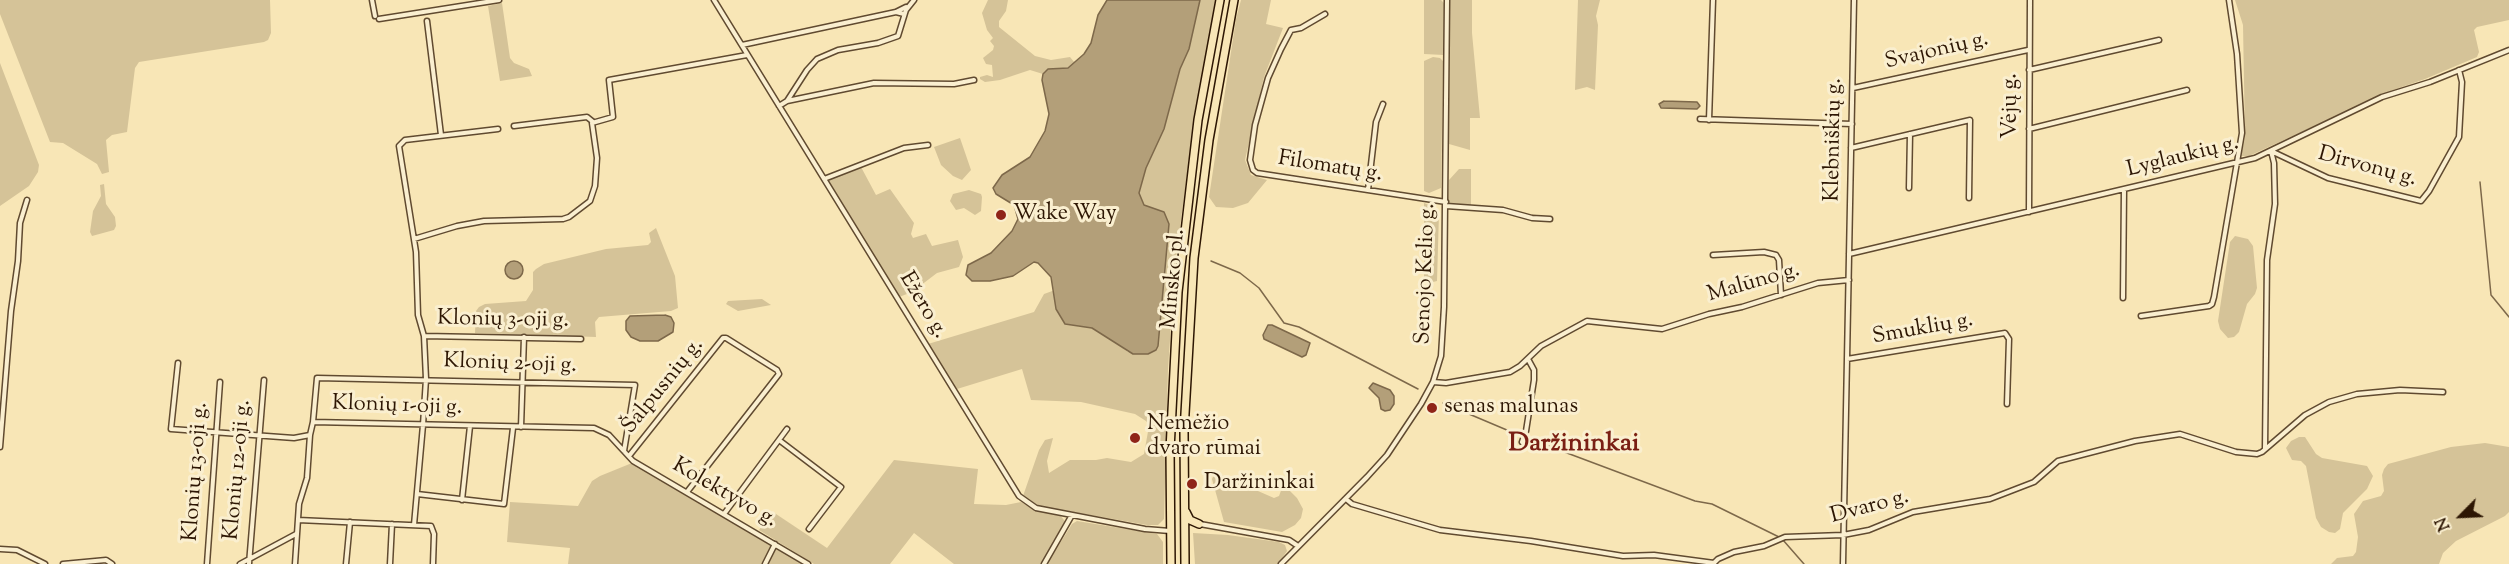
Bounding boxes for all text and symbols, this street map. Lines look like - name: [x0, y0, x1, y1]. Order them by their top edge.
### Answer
- street label: Svajonių g.: [1883, 27, 1991, 77]
- street label: Vėjų g.: [1999, 73, 2025, 139]
- street label: Klebniškių g.: [1821, 78, 1849, 202]
- street label: Lyglaukių g.: [2124, 131, 2242, 185]
- street label: Dirvonų g.: [2315, 142, 2419, 194]
- street label: Filomatų g.: [1276, 147, 1384, 189]
- place label: Wake Way: [1013, 202, 1117, 228]
- street label: Senojo Kelio g.: [1411, 203, 1443, 345]
- marker: Wake Way: [994, 208, 1008, 222]
- street label: Minsko pl.: [1157, 228, 1193, 330]
- street label: Malūno g.: [1705, 258, 1803, 310]
- street label: Ežero g.: [892, 268, 952, 344]
- street label: Klonių 3-oji g.: [437, 307, 569, 335]
- street label: Smuklių g.: [1871, 308, 1975, 352]
- street label: Šalpusnių g.: [617, 334, 711, 440]
- street label: Klonių 2-oji g.: [443, 349, 577, 381]
- street label: Klonių 1-oji g.: [331, 392, 463, 422]
- place label: senas malunas: [1444, 395, 1578, 421]
- street label: Klonių 12-oji g.: [220, 399, 258, 541]
- marker: senas malunas: [1425, 401, 1439, 415]
- street label: Klonių 13-oji g.: [179, 402, 215, 542]
- place label: Nemėžio dvaro rūmai: [1147, 412, 1261, 464]
- district label: Daržininkai: [1509, 430, 1639, 462]
- marker: Nemėžio dvaro rūmai: [1128, 431, 1142, 445]
- street label: Kolektyvo g.: [667, 453, 781, 535]
- place label: Daržininkai: [1204, 471, 1315, 497]
- marker: Daržininkai: [1185, 477, 1199, 491]
- street label: Dvaro g.: [1828, 485, 1912, 531]
- north arrow: [2431, 486, 2491, 546]
- text: N: [2431, 513, 2457, 534]

